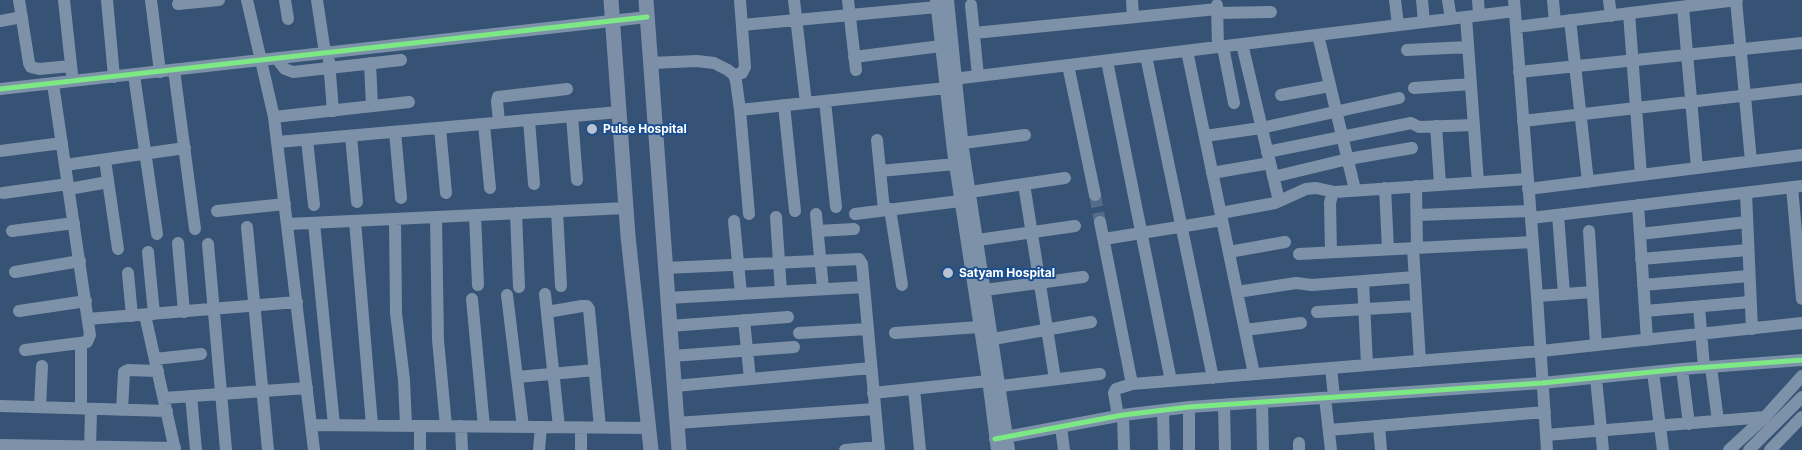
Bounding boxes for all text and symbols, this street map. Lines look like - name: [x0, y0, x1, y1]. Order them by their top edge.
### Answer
- marker: Pulse Hospital: [585, 122, 599, 136]
- place label: Pulse Hospital: [603, 122, 687, 136]
- marker: Satyam Hospital: [941, 266, 955, 280]
- place label: Satyam Hospital: [959, 266, 1055, 280]

